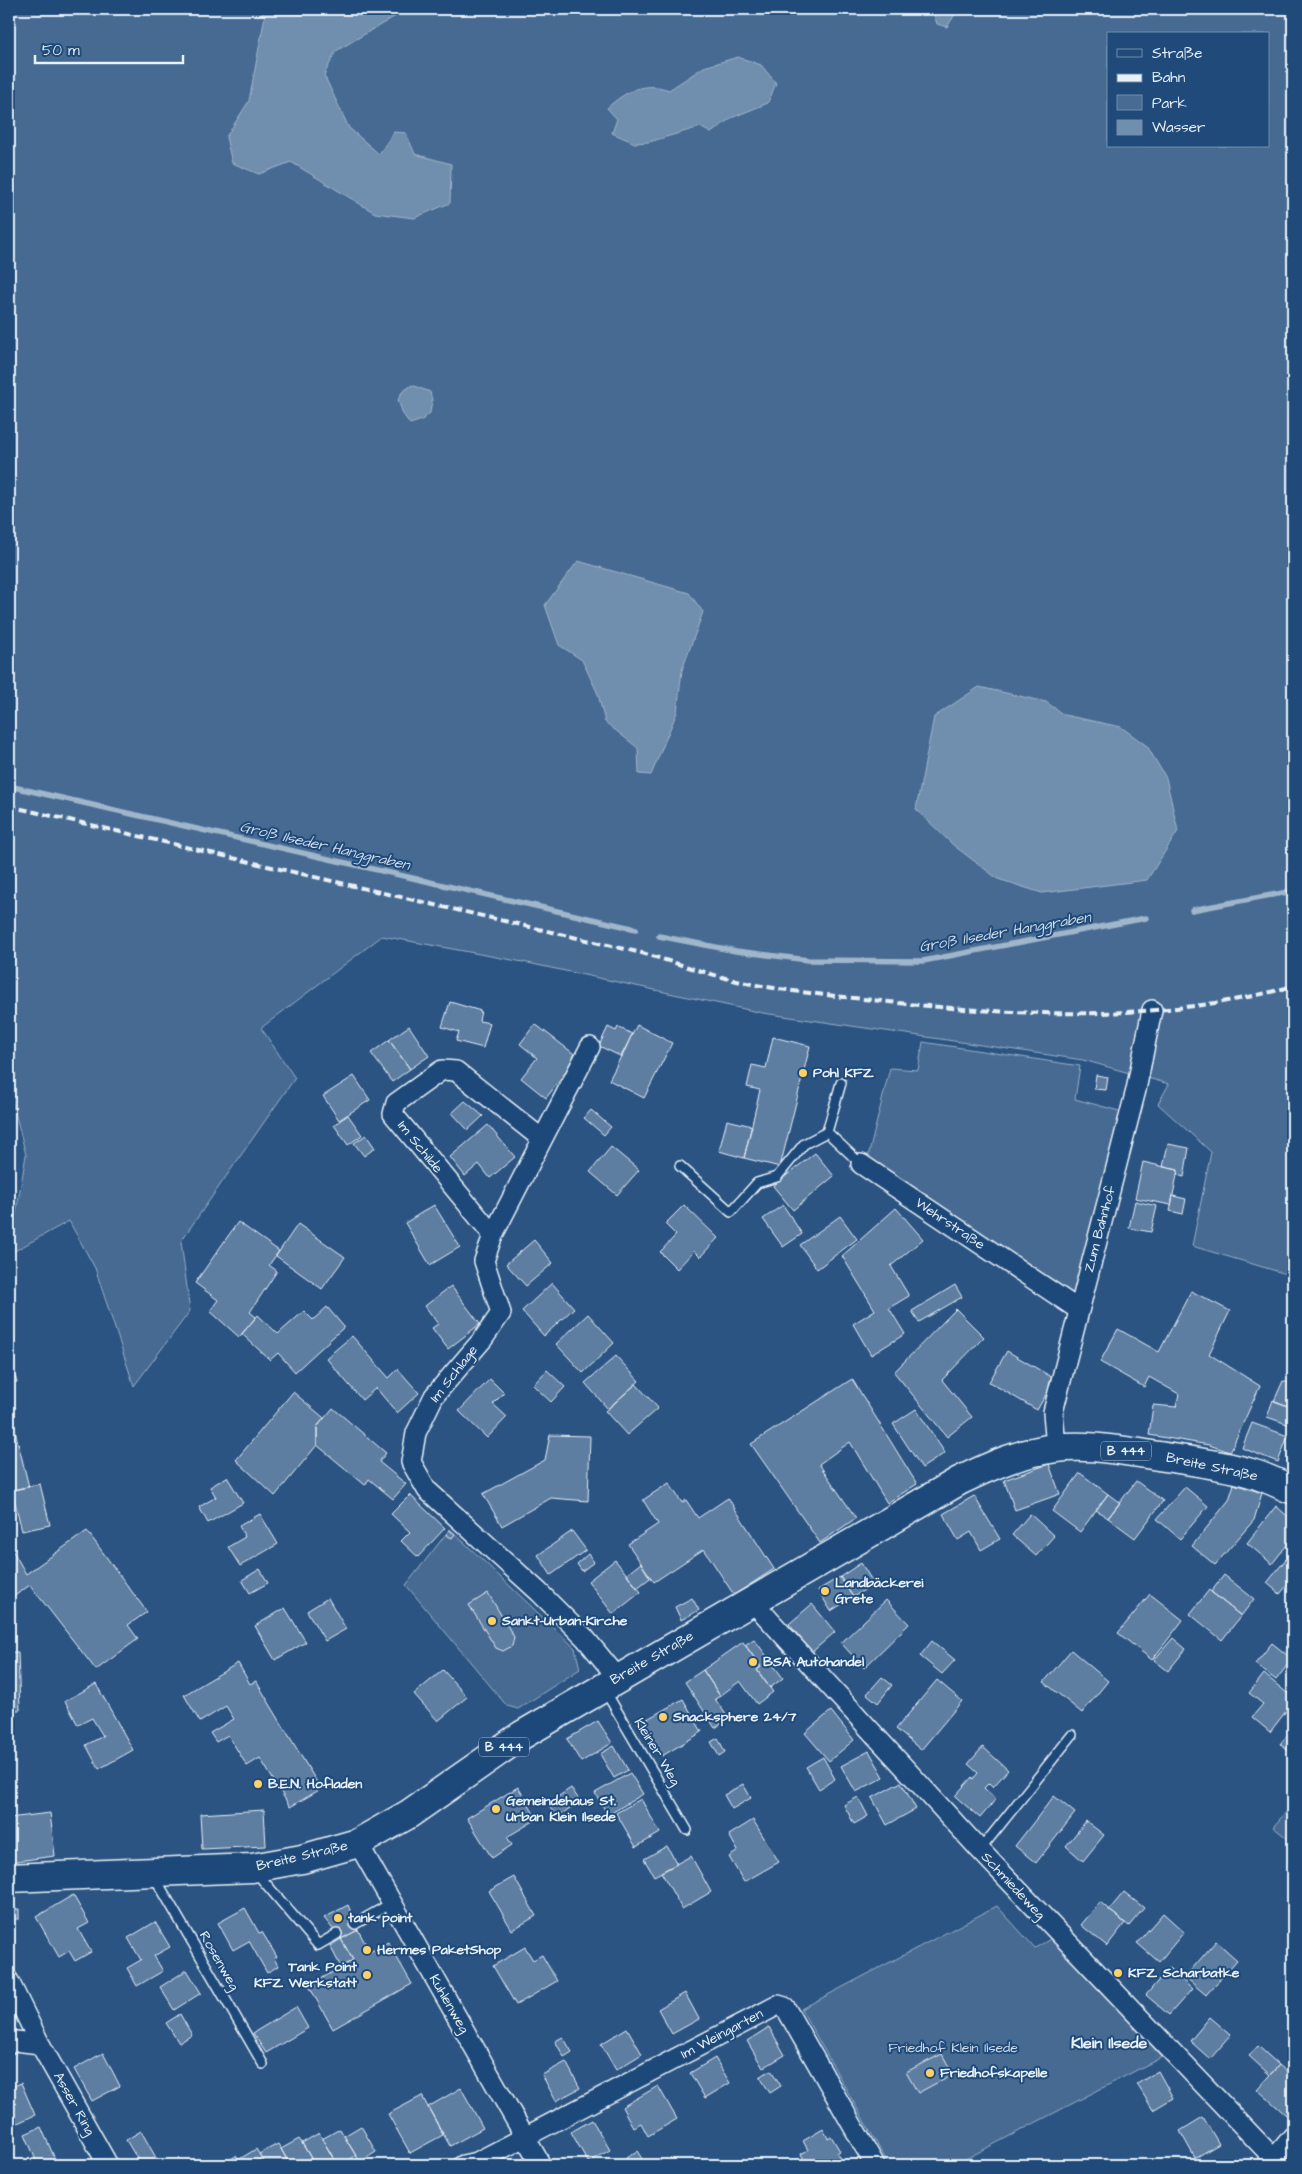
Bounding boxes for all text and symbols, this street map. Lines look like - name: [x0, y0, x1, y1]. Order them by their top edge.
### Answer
- scale bar: [35, 32, 182, 64]
- legend: [1107, 32, 1270, 148]
- text: 50 m: [42, 40, 80, 61]
- text: Straße: [1152, 43, 1202, 64]
- text: Bahn: [1152, 67, 1186, 88]
- text: Park: [1152, 93, 1187, 114]
- text: Wasser: [1152, 117, 1205, 138]
- water label: Groß Ilseder Hanggraben: [238, 816, 413, 877]
- water label: Groß Ilseder Hanggraben: [918, 906, 1094, 958]
- place label: Pohl KFZ: [813, 1063, 874, 1083]
- marker: Pohl KFZ: [797, 1067, 809, 1079]
- street label: Im Schilde: [393, 1116, 448, 1178]
- street label: Zum Bahnhof: [1079, 1183, 1121, 1274]
- street label: Wehrstraße: [911, 1193, 989, 1255]
- street label: Im Schlage: [425, 1341, 483, 1407]
- road number: B 444: [1101, 1442, 1151, 1460]
- street label: Breite Straße: [1164, 1448, 1260, 1487]
- place label: Landbäckerei Grete: [835, 1573, 924, 1609]
- marker: Landbäckerei Grete: [819, 1585, 831, 1597]
- place label: Sankt-Urban-Kirche: [501, 1611, 628, 1631]
- marker: Sankt-Urban-Kirche: [486, 1615, 498, 1627]
- street label: Breite Straße: [607, 1626, 698, 1690]
- place label: BSA Autohandel: [763, 1652, 865, 1672]
- marker: BSA Autohandel: [747, 1656, 759, 1668]
- place label: Snacksphere 24/7: [672, 1707, 797, 1727]
- marker: Snacksphere 24/7: [657, 1711, 669, 1723]
- street label: Kleiner Weg: [629, 1714, 685, 1790]
- road number: B 444: [479, 1738, 529, 1756]
- place label: B.E.N. Hofladen: [268, 1774, 362, 1794]
- marker: B.E.N. Hofladen: [252, 1778, 264, 1790]
- place label: Gemeindehaus St. Urban Klein Ilsede: [506, 1791, 616, 1827]
- marker: Gemeindehaus St. Urban Klein Ilsede: [490, 1803, 502, 1815]
- street label: Breite Straße: [254, 1836, 350, 1876]
- street label: Schmiedeweg: [976, 1848, 1050, 1924]
- place label: tank point: [347, 1908, 413, 1928]
- marker: tank point: [332, 1912, 344, 1924]
- street label: Rosenweg: [194, 1928, 244, 1994]
- place label: Hermes PaketShop: [377, 1940, 502, 1960]
- marker: Hermes PaketShop: [361, 1944, 373, 1956]
- place label: Tank Point KFZ Werkstatt: [254, 1957, 357, 1993]
- place label: KFZ Scharbatke: [1128, 1963, 1240, 1983]
- marker: KFZ Scharbatke: [1112, 1967, 1124, 1979]
- marker: Tank Point KFZ Werkstatt: [361, 1969, 373, 1981]
- street label: Kuhlenweg: [424, 1971, 474, 2037]
- street label: Im Weingarten: [677, 2004, 767, 2064]
- district label: Klein Ilsede: [1071, 2032, 1147, 2054]
- park label: Friedhof Klein Ilsede: [888, 2038, 1018, 2058]
- place label: Friedhofskapelle: [940, 2063, 1048, 2083]
- marker: Friedhofskapelle: [924, 2067, 936, 2079]
- street label: Asser Ring: [48, 2068, 100, 2140]

